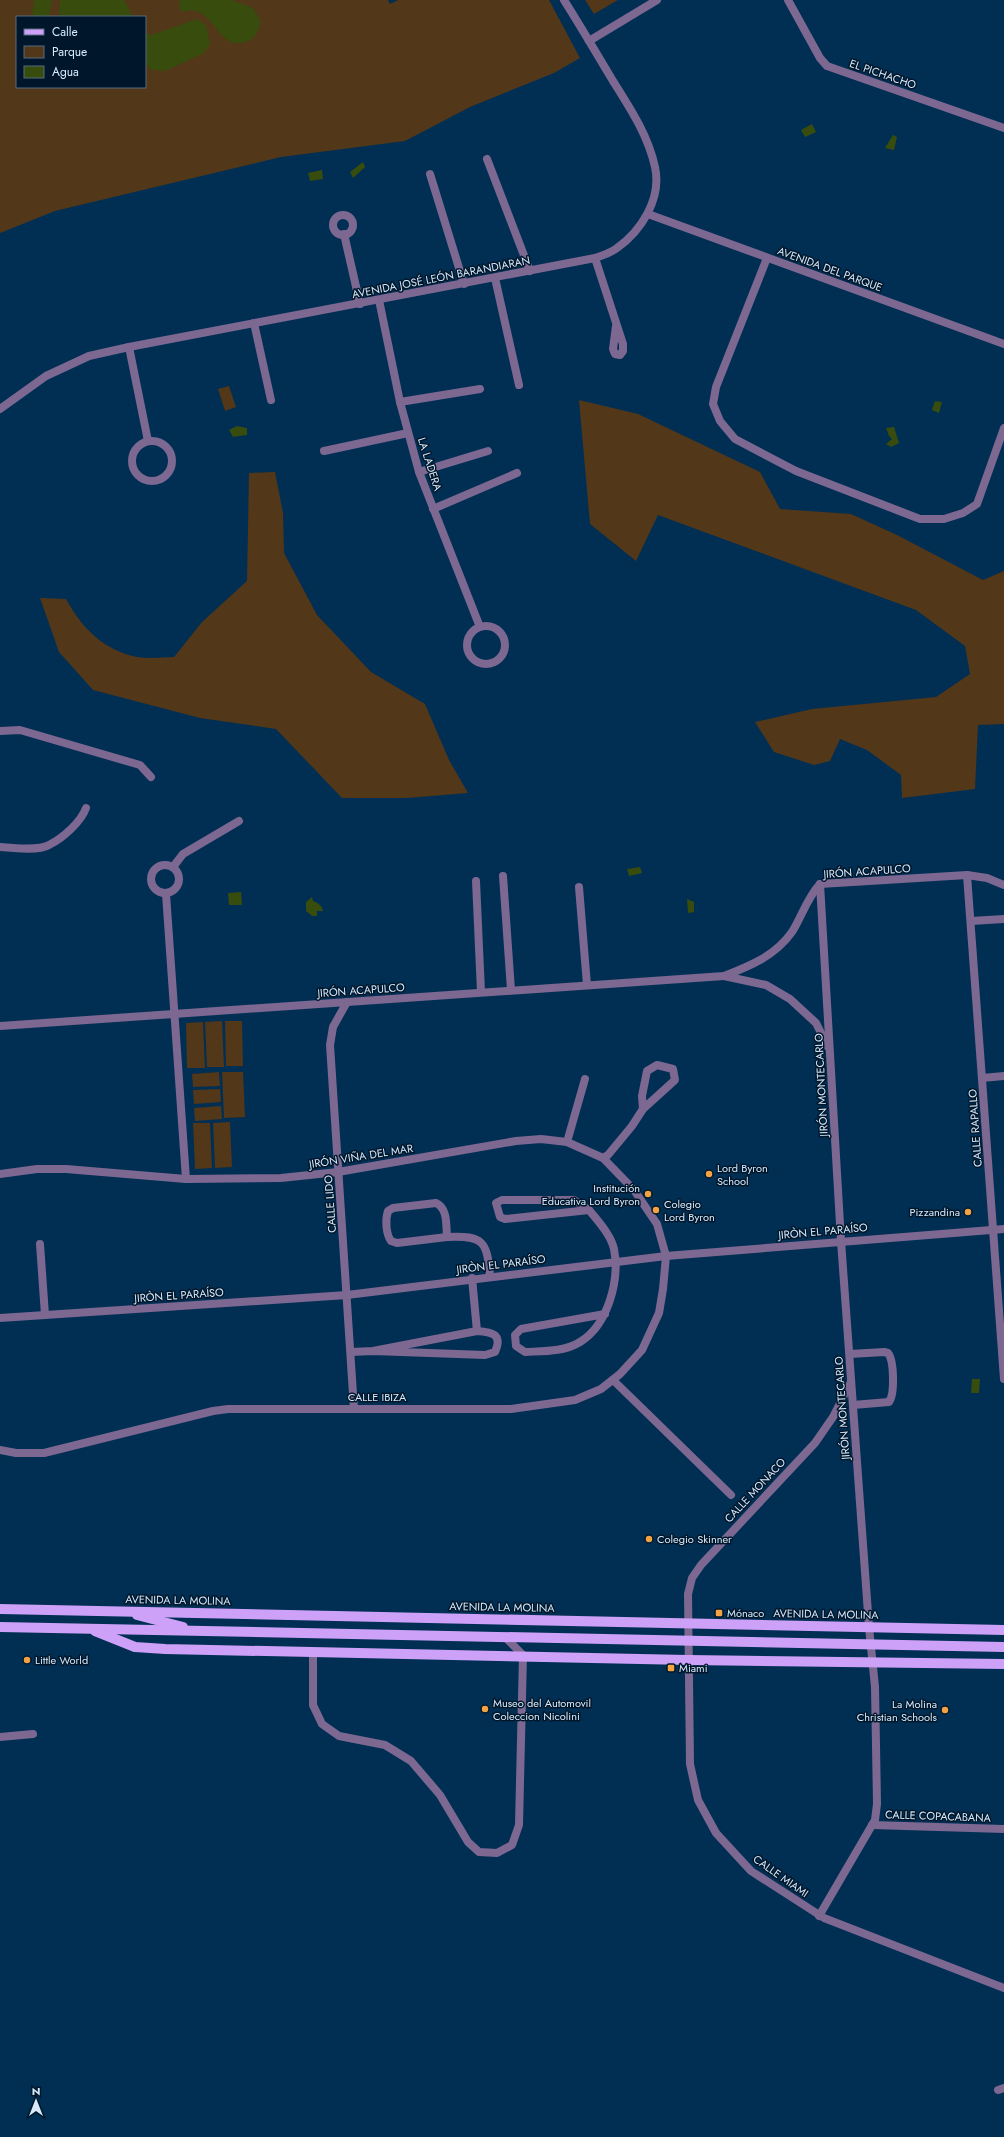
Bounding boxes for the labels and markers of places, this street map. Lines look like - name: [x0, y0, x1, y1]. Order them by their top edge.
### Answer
- place label: Lord Byron School: [717, 1160, 768, 1189]
- marker: Lord Byron School: [704, 1169, 714, 1179]
- place label: Institución Educativa Lord Byron: [542, 1180, 640, 1209]
- marker: Institución Educativa Lord Byron: [643, 1189, 653, 1199]
- place label: Colegio Lord Byron: [664, 1196, 715, 1225]
- place label: Pizzandina: [909, 1204, 960, 1220]
- marker: Colegio Lord Byron: [651, 1205, 661, 1215]
- marker: Pizzandina: [963, 1207, 973, 1217]
- place label: Colegio Skinner: [657, 1531, 732, 1547]
- marker: Colegio Skinner: [644, 1534, 654, 1544]
- place label: Mónaco: [727, 1605, 764, 1621]
- marker: Mónaco: [714, 1608, 724, 1618]
- place label: Little World: [35, 1652, 88, 1668]
- marker: Little World: [22, 1655, 32, 1665]
- place label: Miami: [679, 1660, 708, 1676]
- marker: Miami: [666, 1663, 676, 1673]
- place label: Museo del Automovil Coleccion Nicolini: [493, 1695, 591, 1724]
- place label: La Molina Christian Schools: [857, 1696, 938, 1725]
- marker: Museo del Automovil Coleccion Nicolini: [480, 1704, 490, 1714]
- marker: La Molina Christian Schools: [940, 1705, 950, 1715]

